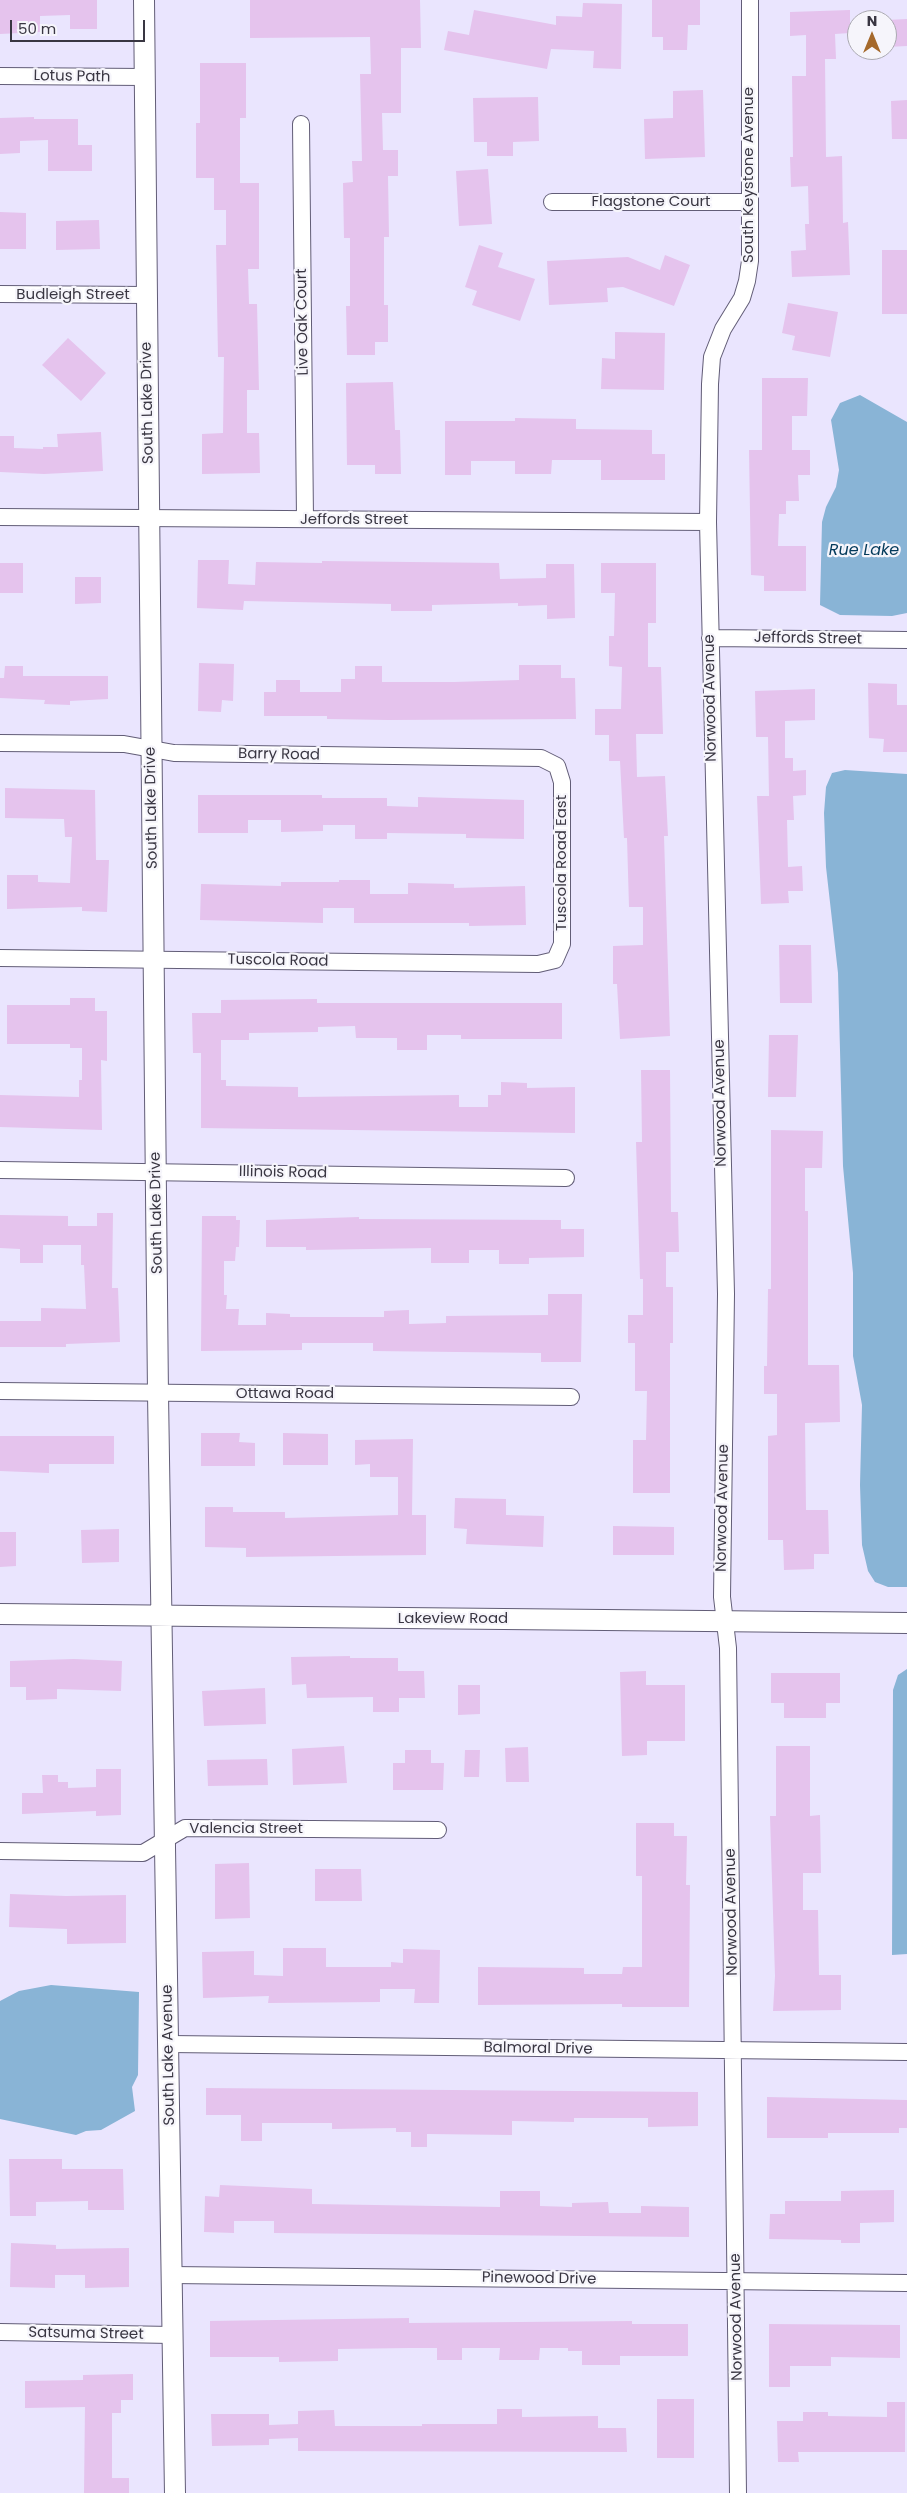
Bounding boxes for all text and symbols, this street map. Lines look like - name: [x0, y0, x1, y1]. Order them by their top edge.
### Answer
- scale bar: [12, 10, 148, 42]
- north arrow: [847, 10, 897, 60]
- text: N: [867, 11, 877, 31]
- text: 50 m: [18, 18, 56, 39]
- street label: Lotus Path: [33, 67, 111, 87]
- street label: South Keystone Avenue: [740, 87, 758, 263]
- street label: Flagstone Court: [591, 193, 711, 211]
- street label: Live Oak Court: [293, 268, 313, 376]
- street label: Budleigh Street: [16, 286, 130, 304]
- street label: South Lake Drive: [138, 342, 158, 464]
- street label: Jeffords Street: [300, 511, 408, 529]
- water label: Rue Lake: [829, 541, 899, 561]
- street label: Jeffords Street: [754, 629, 862, 649]
- street label: Norwood Avenue: [701, 634, 721, 762]
- street label: Barry Road: [238, 745, 320, 765]
- street label: South Lake Drive: [142, 747, 162, 869]
- street label: Tuscola Road East: [553, 795, 571, 931]
- street label: Tuscola Road: [227, 951, 329, 971]
- street label: Norwood Avenue: [711, 1039, 731, 1167]
- street label: South Lake Drive: [147, 1152, 167, 1274]
- street label: Illinois Road: [239, 1163, 327, 1183]
- street label: Ottawa Road: [236, 1385, 334, 1403]
- street label: Norwood Avenue: [713, 1444, 733, 1572]
- street label: Lakeview Road: [398, 1610, 508, 1628]
- street label: Valencia Street: [189, 1820, 303, 1838]
- street label: Norwood Avenue: [722, 1848, 742, 1976]
- street label: South Lake Avenue: [159, 1984, 179, 2126]
- street label: Balmoral Drive: [483, 2039, 593, 2059]
- street label: Norwood Avenue: [727, 2253, 747, 2381]
- street label: Pinewood Drive: [482, 2269, 596, 2289]
- street label: Satsuma Street: [28, 2324, 144, 2344]

